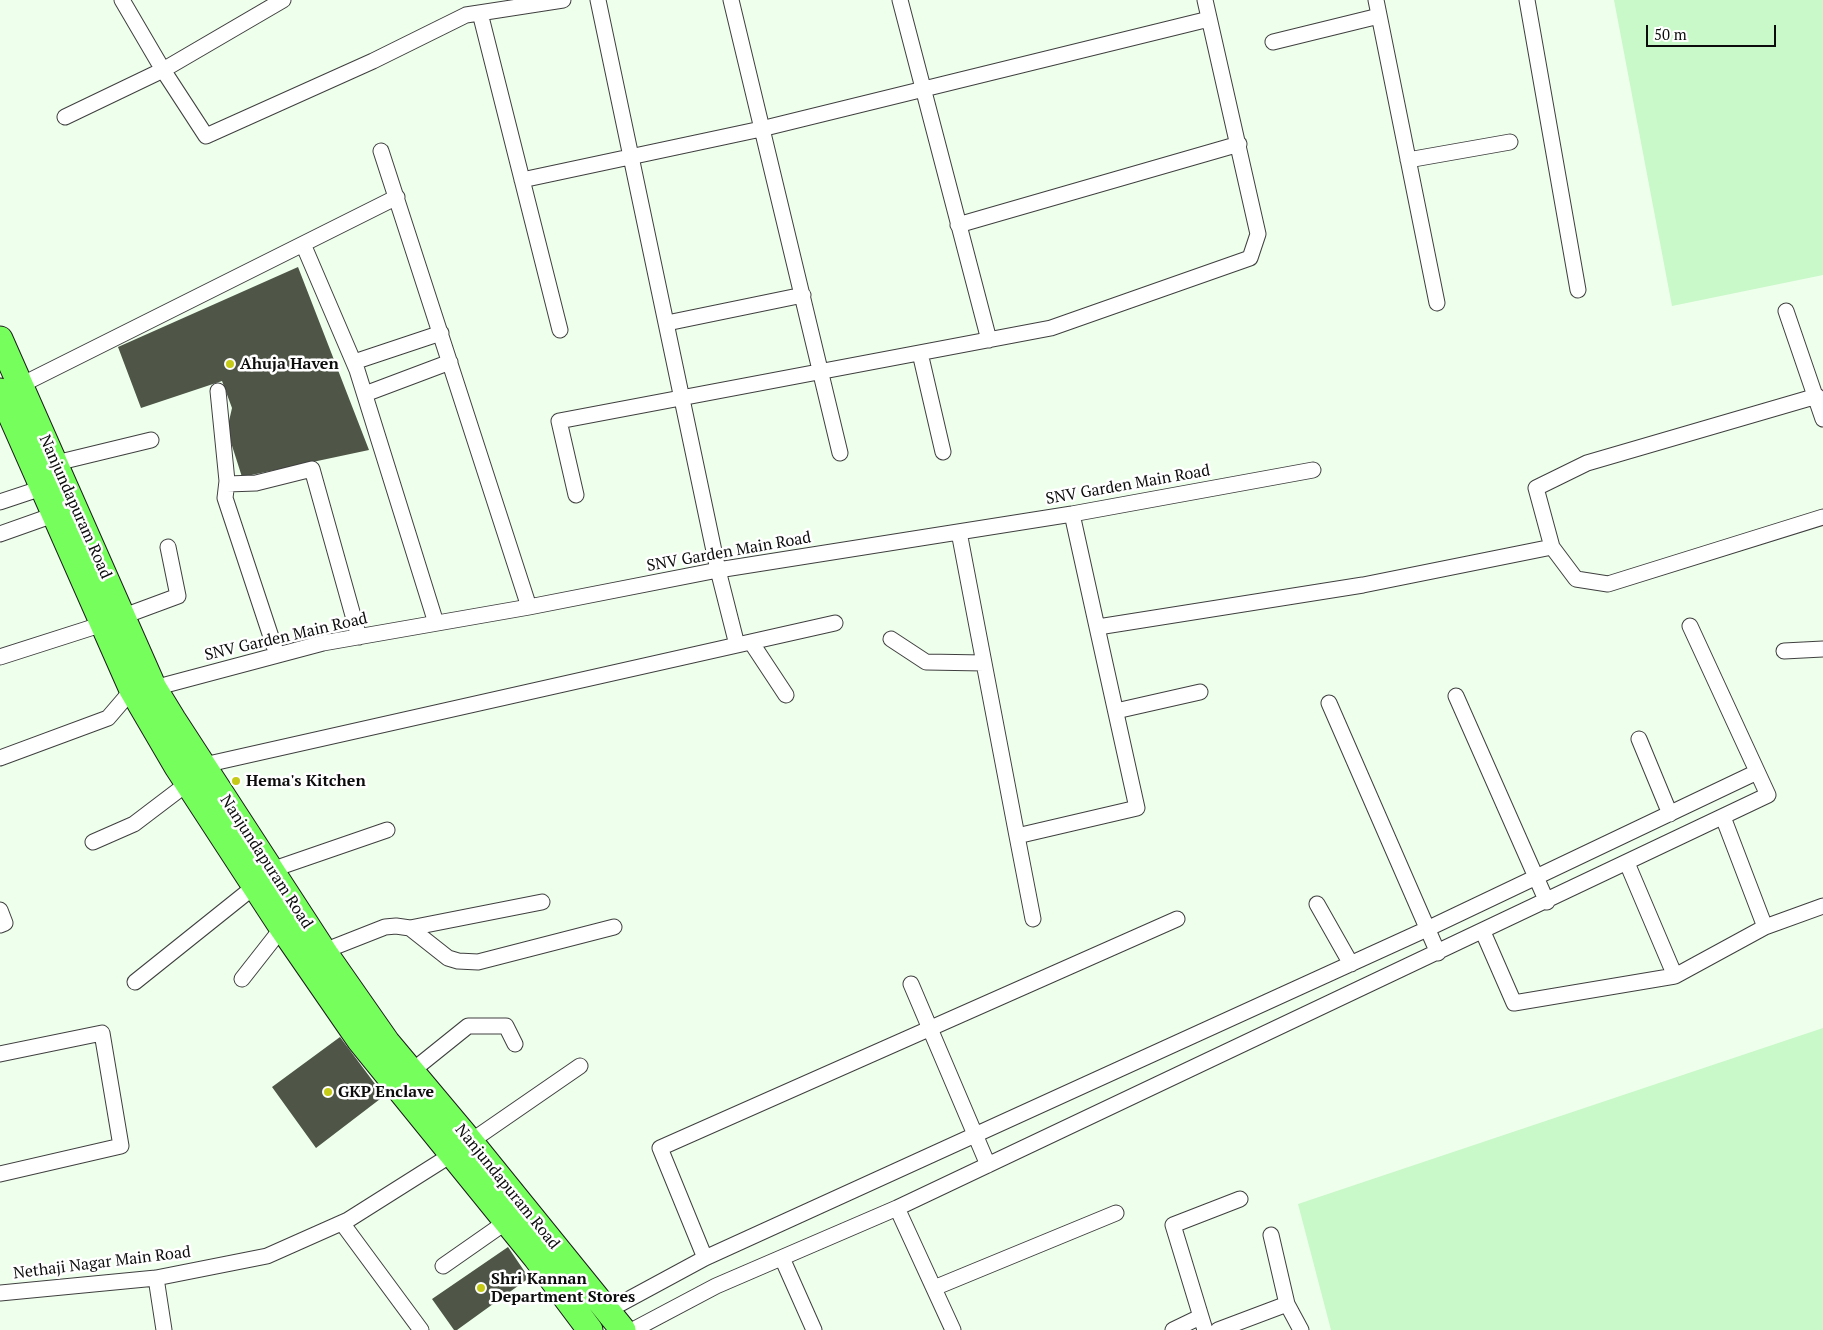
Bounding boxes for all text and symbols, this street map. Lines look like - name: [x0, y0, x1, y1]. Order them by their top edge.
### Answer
- scale bar: [1648, 15, 1778, 47]
- text: 50 m: [1654, 24, 1687, 44]
- place label: Ahuja Haven: [240, 354, 339, 374]
- marker: Ahuja Haven: [224, 358, 236, 370]
- street label: Nanjundapuram Road: [35, 432, 115, 582]
- street label: SNV Garden Main Road: [1044, 461, 1212, 509]
- street label: SNV Garden Main Road: [645, 528, 813, 576]
- street label: SNV Garden Main Road: [203, 609, 369, 665]
- place label: Hema's Kitchen: [246, 771, 366, 791]
- marker: Hema's Kitchen: [230, 775, 242, 787]
- street label: Nanjundapuram Road: [216, 792, 316, 932]
- place label: GKP Enclave: [338, 1082, 434, 1102]
- marker: GKP Enclave: [322, 1086, 334, 1098]
- street label: Nanjundapuram Road: [451, 1121, 563, 1253]
- street label: Nethaji Nagar Main Road: [12, 1243, 192, 1283]
- place label: Shri Kannan Department Stores: [491, 1269, 635, 1307]
- marker: Shri Kannan Department Stores: [475, 1282, 487, 1294]

